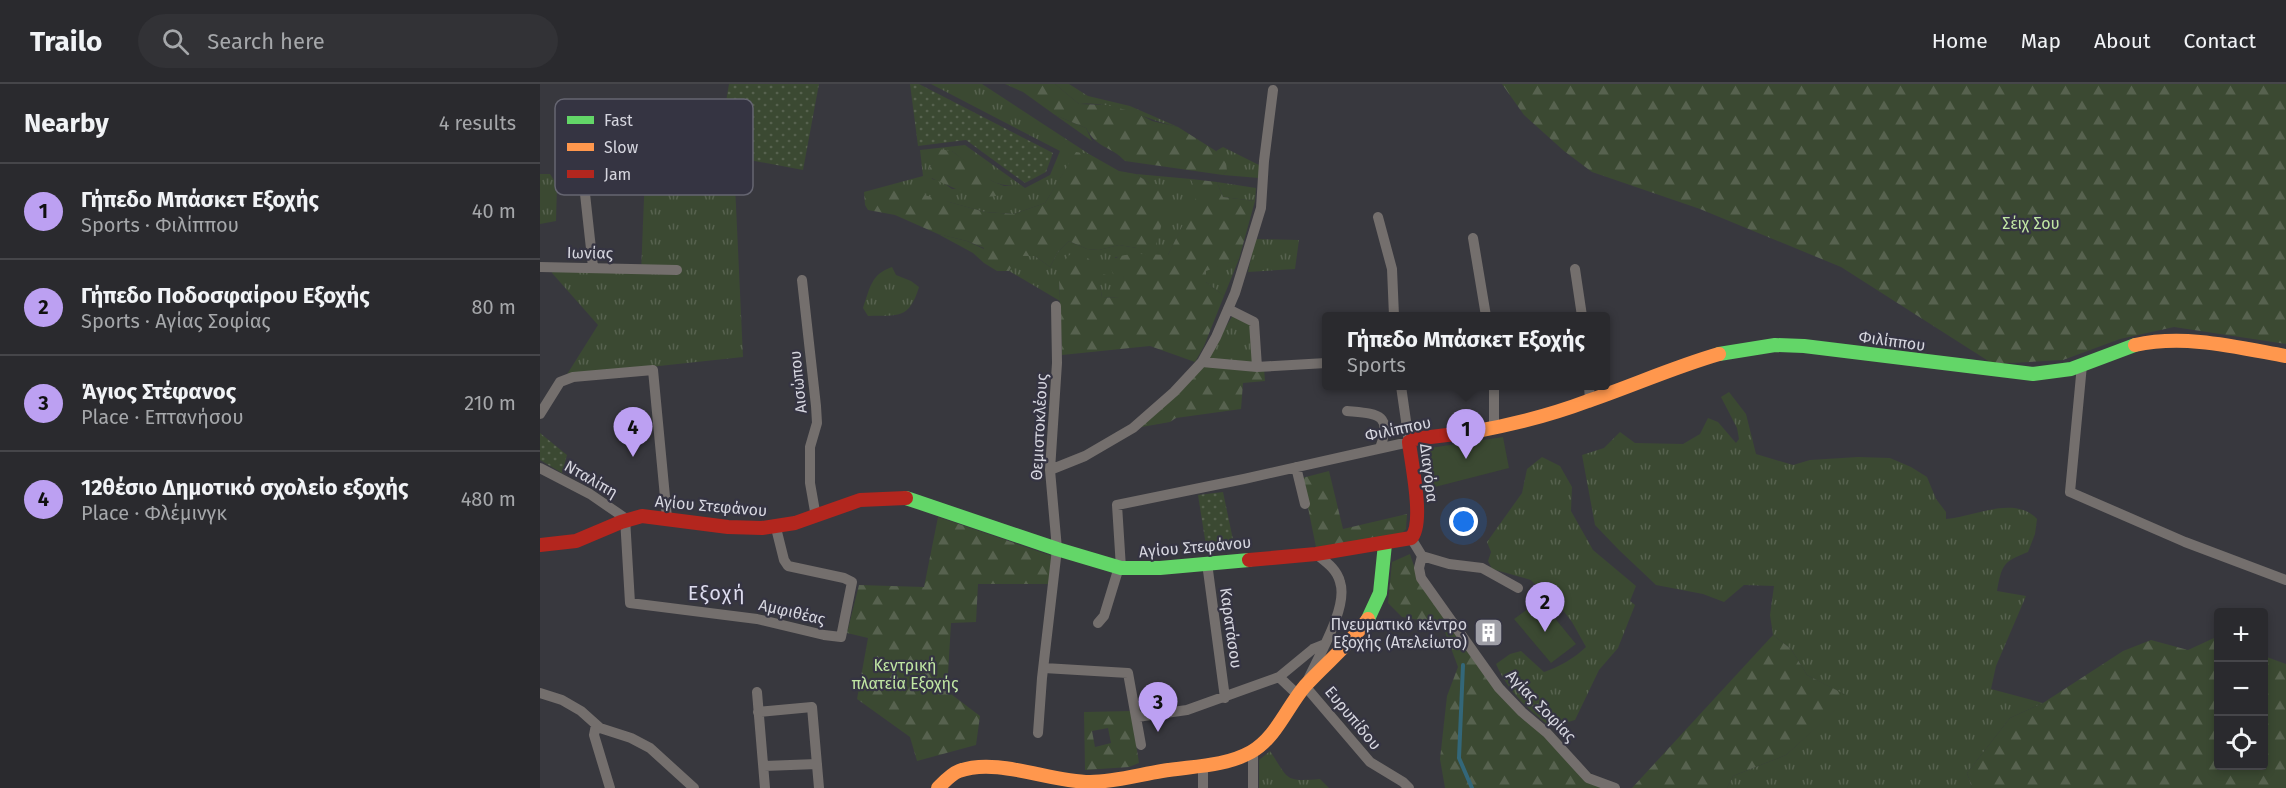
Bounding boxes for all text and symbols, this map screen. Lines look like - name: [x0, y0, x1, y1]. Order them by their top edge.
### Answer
- search box: [138, 14, 558, 68]
- text: Trailo: [30, 25, 102, 58]
- icon: search: [159, 25, 192, 58]
- text: Search here: [207, 28, 325, 55]
- text: Home: [1932, 28, 1988, 54]
- text: Map: [2021, 28, 2061, 54]
- text: About: [2094, 28, 2151, 54]
- text: Contact: [2184, 28, 2256, 54]
- legend: [555, 99, 753, 195]
- text: Nearby: [24, 108, 109, 139]
- text: 4 results: [439, 111, 516, 135]
- text: Fast: [604, 111, 633, 130]
- text: Slow: [604, 138, 639, 157]
- text: Jam: [604, 165, 631, 184]
- text: Γήπεδο Μπάσκετ Εξοχής: [81, 186, 319, 213]
- text: 1: [39, 199, 48, 223]
- text: 40 m: [472, 199, 516, 223]
- text: Sports · Φιλίππου: [81, 213, 239, 237]
- park label: Σέιχ Σου: [2002, 214, 2060, 233]
- street label: Ιωνίας: [567, 243, 614, 263]
- text: Γήπεδο Ποδοσφαίρου Εξοχής: [81, 282, 370, 309]
- text: 2: [38, 295, 49, 319]
- text: 80 m: [471, 295, 516, 319]
- text: Sports · Αγίας Σοφίας: [81, 309, 271, 333]
- popup: [1322, 312, 1610, 390]
- text: Γήπεδο Μπάσκετ Εξοχής: [1347, 326, 1585, 353]
- street label: Φιλίππου: [1857, 327, 1927, 355]
- street label: Αισώπου: [785, 350, 811, 414]
- text: Sports: [1347, 353, 1406, 377]
- street label: Θεμιστοκλέους: [1027, 372, 1051, 481]
- text: Άγιος Στέφανος: [81, 378, 236, 405]
- text: 3: [38, 391, 49, 415]
- text: 210 m: [464, 391, 516, 415]
- text: Place · Επτανήσου: [81, 405, 244, 429]
- pin: 4: [614, 408, 652, 457]
- pin: 1: [1446, 410, 1486, 459]
- street label: Φιλίππου: [1363, 413, 1433, 445]
- street label: Διαγόρα: [1416, 442, 1442, 504]
- street label: Νταλίπη: [561, 456, 621, 502]
- text: 12θέσιο Δημοτικό σχολείο εξοχής: [81, 474, 409, 501]
- text: 4: [38, 487, 49, 511]
- text: 480 m: [461, 487, 516, 511]
- street label: Αγίου Στεφάνου: [654, 492, 768, 520]
- text: Place · Φλέμινγκ: [81, 501, 227, 525]
- your location: [1449, 507, 1478, 536]
- street label: Αγίου Στεφάνου: [1138, 533, 1252, 561]
- district label: Εξοχή: [688, 581, 746, 605]
- pin: 2: [1526, 582, 1564, 632]
- street label: Καρατάσου: [1216, 587, 1246, 669]
- street label: Αμφιθέας: [757, 595, 828, 629]
- map controls: [2214, 608, 2268, 770]
- button: +: [2214, 608, 2268, 662]
- place label: Πνευματικό κέντρο Εξοχής (Ατελείωτο): [1331, 615, 1467, 652]
- building icon: Πνευματικό κέντρο Εξοχής (Ατελείωτο): [1472, 617, 1504, 649]
- park label: Κεντρική πλατεία Εξοχής: [852, 656, 959, 693]
- button: −: [2214, 662, 2268, 716]
- street label: Αγίας Σοφίας: [1502, 666, 1580, 746]
- pin: 3: [1138, 682, 1178, 732]
- street label: Ευρυπίδου: [1321, 682, 1385, 754]
- button: locate: [2214, 716, 2268, 770]

